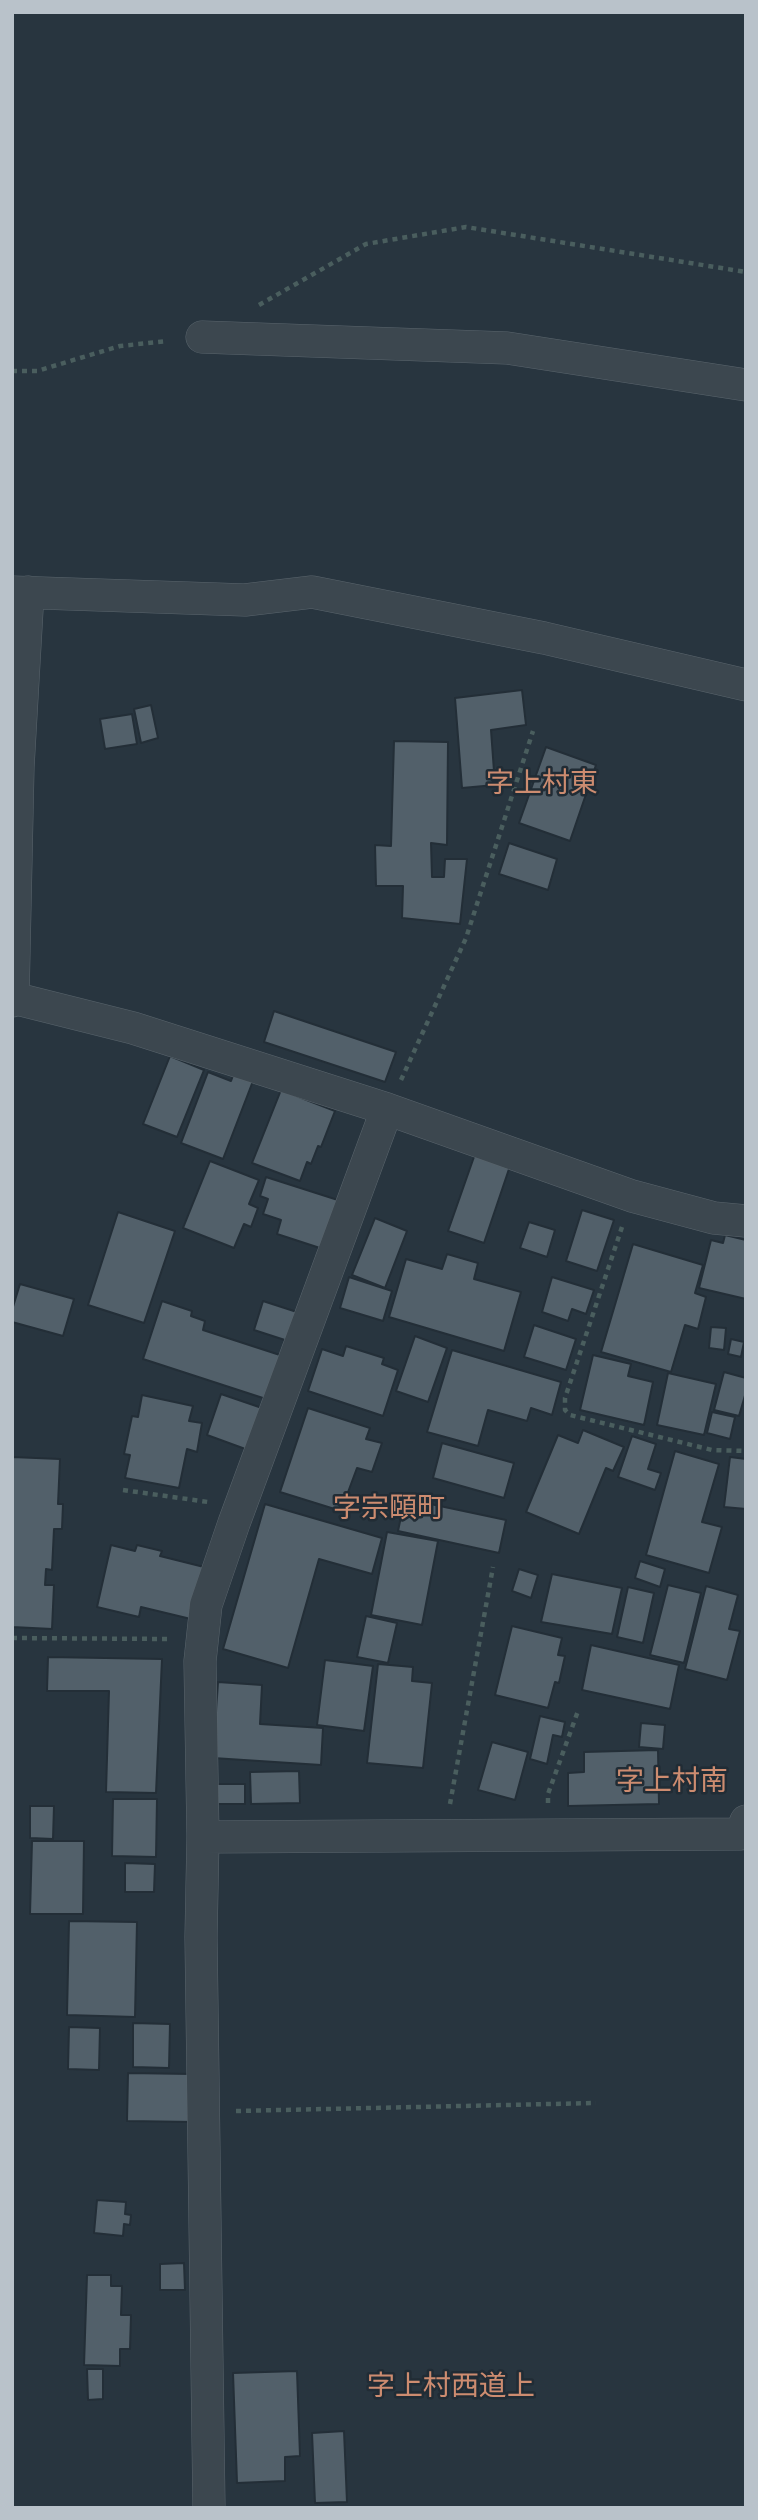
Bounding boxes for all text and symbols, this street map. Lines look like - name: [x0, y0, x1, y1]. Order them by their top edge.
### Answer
- district label: 字上村東: [486, 767, 598, 801]
- district label: 字宗頤町: [333, 1492, 445, 1526]
- district label: 字上村南: [616, 1765, 728, 1799]
- district label: 字上村西道上: [367, 2370, 535, 2404]

